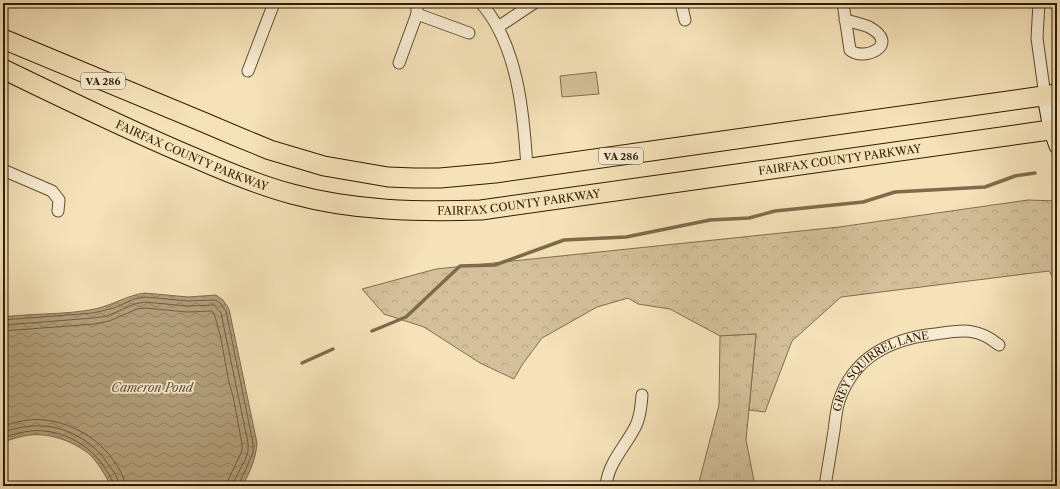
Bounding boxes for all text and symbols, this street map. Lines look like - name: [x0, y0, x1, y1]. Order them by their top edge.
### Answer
- road number: VA 286: [81, 73, 125, 89]
- street label: FAIRFAX COUNTY PARKWAY: [114, 117, 270, 194]
- street label: FAIRFAX COUNTY PARKWAY: [757, 141, 922, 178]
- road number: VA 286: [599, 148, 643, 164]
- street label: FAIRFAX COUNTY PARKWAY: [437, 186, 602, 218]
- street label: GREY SQUIRREL LANE: [830, 328, 930, 413]
- water label: Cameron Pond: [111, 380, 195, 395]

